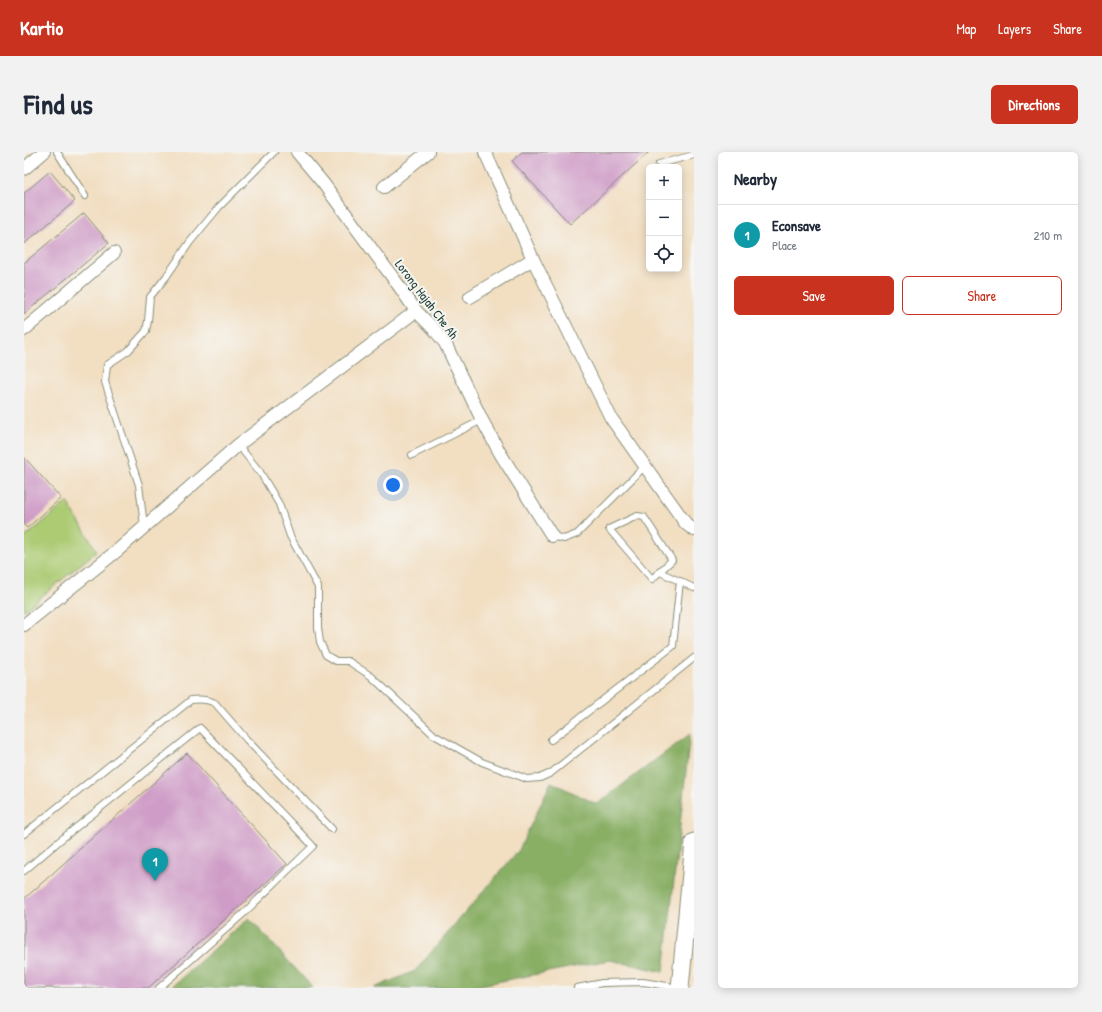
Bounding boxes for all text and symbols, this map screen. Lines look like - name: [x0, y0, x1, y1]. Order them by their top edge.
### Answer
- text: Kartio: [20, 15, 63, 41]
- text: Map: [956, 19, 976, 38]
- text: Layers: [998, 19, 1031, 38]
- text: Share: [1053, 19, 1082, 38]
- text: Find us: [24, 85, 93, 123]
- button: Directions: [991, 85, 1078, 124]
- map controls: [646, 164, 682, 272]
- button: +: [646, 164, 682, 200]
- text: Nearby: [734, 167, 777, 190]
- button: −: [646, 200, 682, 236]
- text: Econsave: [772, 215, 821, 236]
- text: 1: [745, 226, 749, 244]
- text: 210 m: [1034, 226, 1062, 244]
- button: locate: [646, 236, 682, 272]
- text: Place: [772, 236, 797, 254]
- street label: Lorong Hajah Che Ah: [391, 256, 463, 343]
- button: Save: [734, 276, 894, 315]
- button: Share: [902, 276, 1062, 315]
- your location: [383, 475, 403, 495]
- pin: 1: [142, 848, 168, 881]

